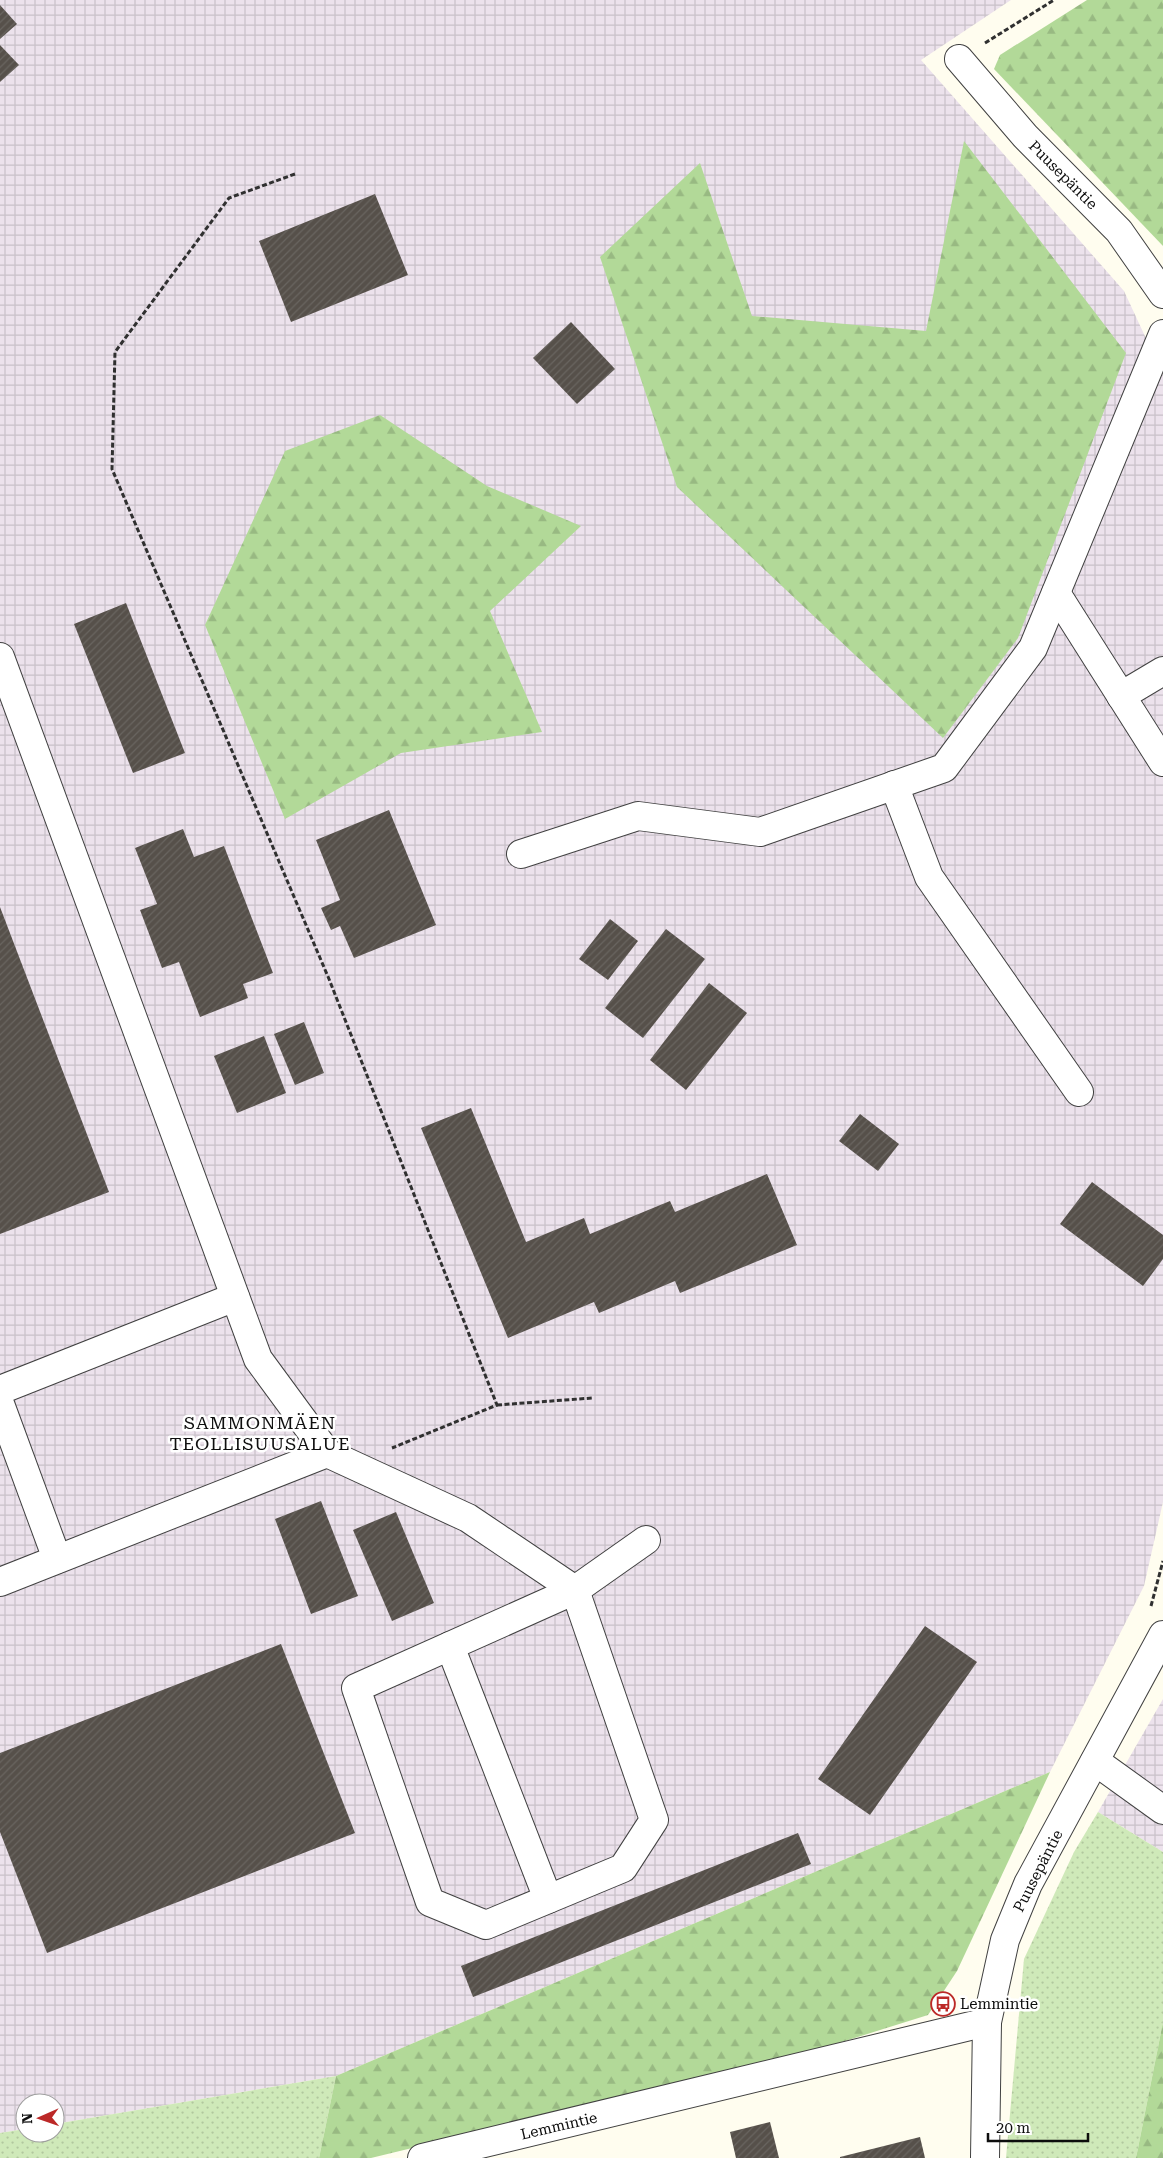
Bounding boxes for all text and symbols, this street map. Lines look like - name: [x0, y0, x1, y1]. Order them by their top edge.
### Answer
- street label: Puusepäntie: [1025, 137, 1101, 213]
- district label: SAMMONMÄEN TEOLLISUUSALUE: [169, 1412, 351, 1454]
- street label: Puusepäntie: [1010, 1827, 1066, 1915]
- bus stop icon: Lemmintie: [930, 1991, 956, 2017]
- place label: Lemmintie: [960, 1995, 1038, 2013]
- north arrow: [15, 2093, 65, 2143]
- street label: Lemmintie: [519, 2108, 599, 2144]
- scale bar: [988, 2110, 1088, 2142]
- text: N: [19, 2113, 35, 2124]
- text: 20 m: [996, 2119, 1031, 2137]

